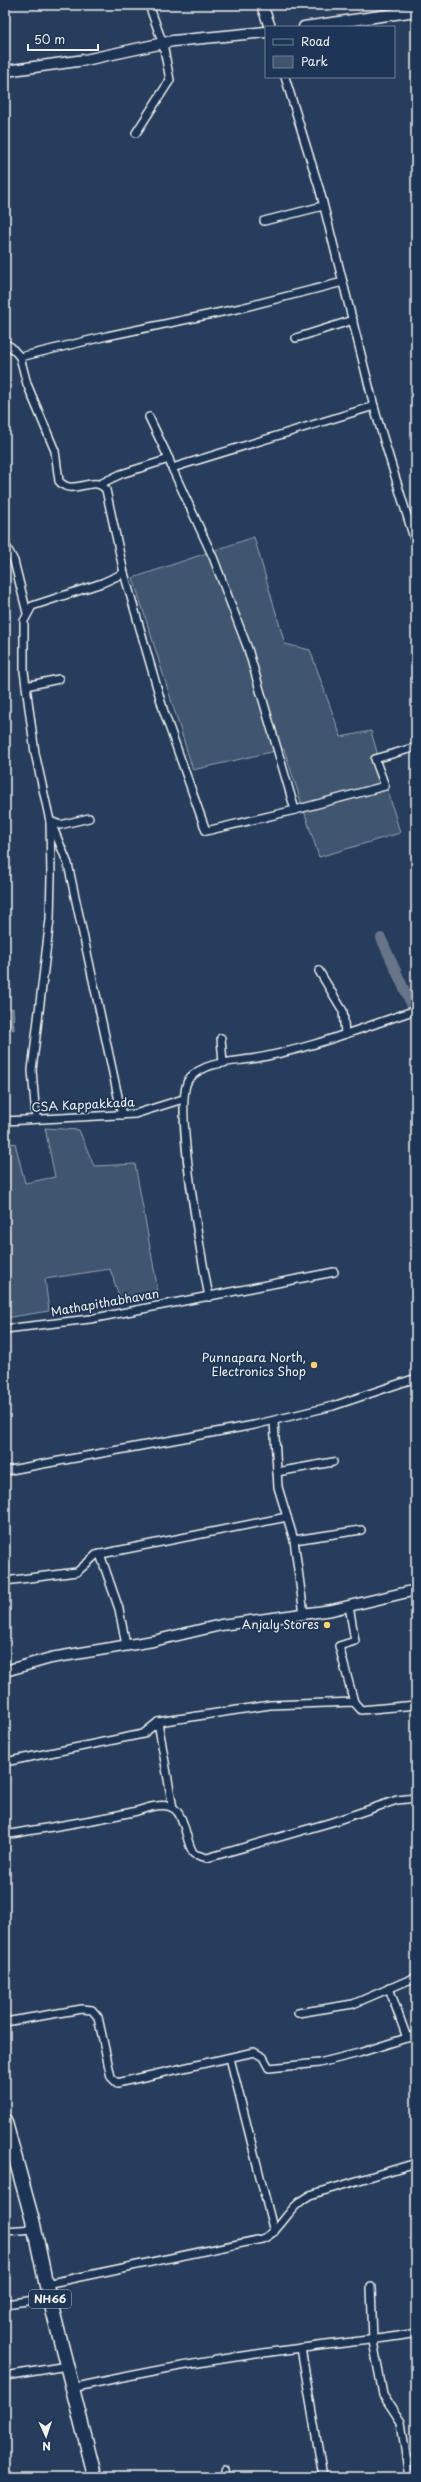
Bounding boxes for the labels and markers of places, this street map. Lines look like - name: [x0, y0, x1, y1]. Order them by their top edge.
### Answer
- place label: Punnapara North, Electronics Shop: [202, 1348, 306, 1380]
- marker: Punnapara North, Electronics Shop: [309, 1360, 319, 1370]
- place label: Anjaly Stores: [242, 1615, 320, 1633]
- marker: Anjaly Stores: [322, 1620, 332, 1630]

